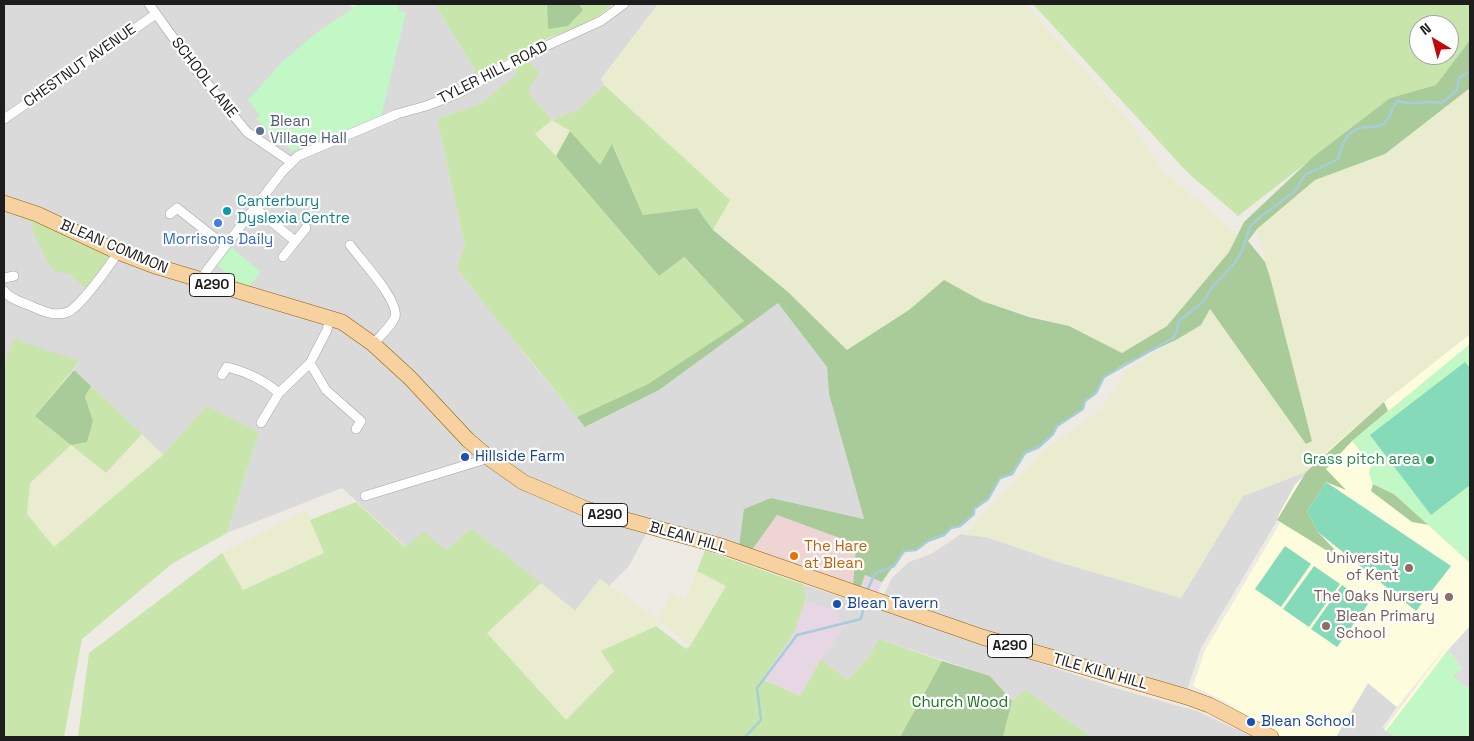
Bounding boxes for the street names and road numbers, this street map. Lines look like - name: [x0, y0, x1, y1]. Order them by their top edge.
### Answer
- street label: CHESTNUT AVENUE: [20, 21, 140, 111]
- street label: SCHOOL LANE: [167, 34, 241, 122]
- street label: TYLER HILL ROAD: [435, 38, 551, 108]
- street label: BLEAN COMMON: [57, 216, 171, 278]
- road number: A290: [190, 274, 234, 296]
- road number: A290: [582, 504, 628, 526]
- street label: BLEAN HILL: [647, 518, 729, 558]
- road number: A290: [988, 634, 1032, 658]
- street label: TILE KILN HILL: [1051, 650, 1149, 694]

